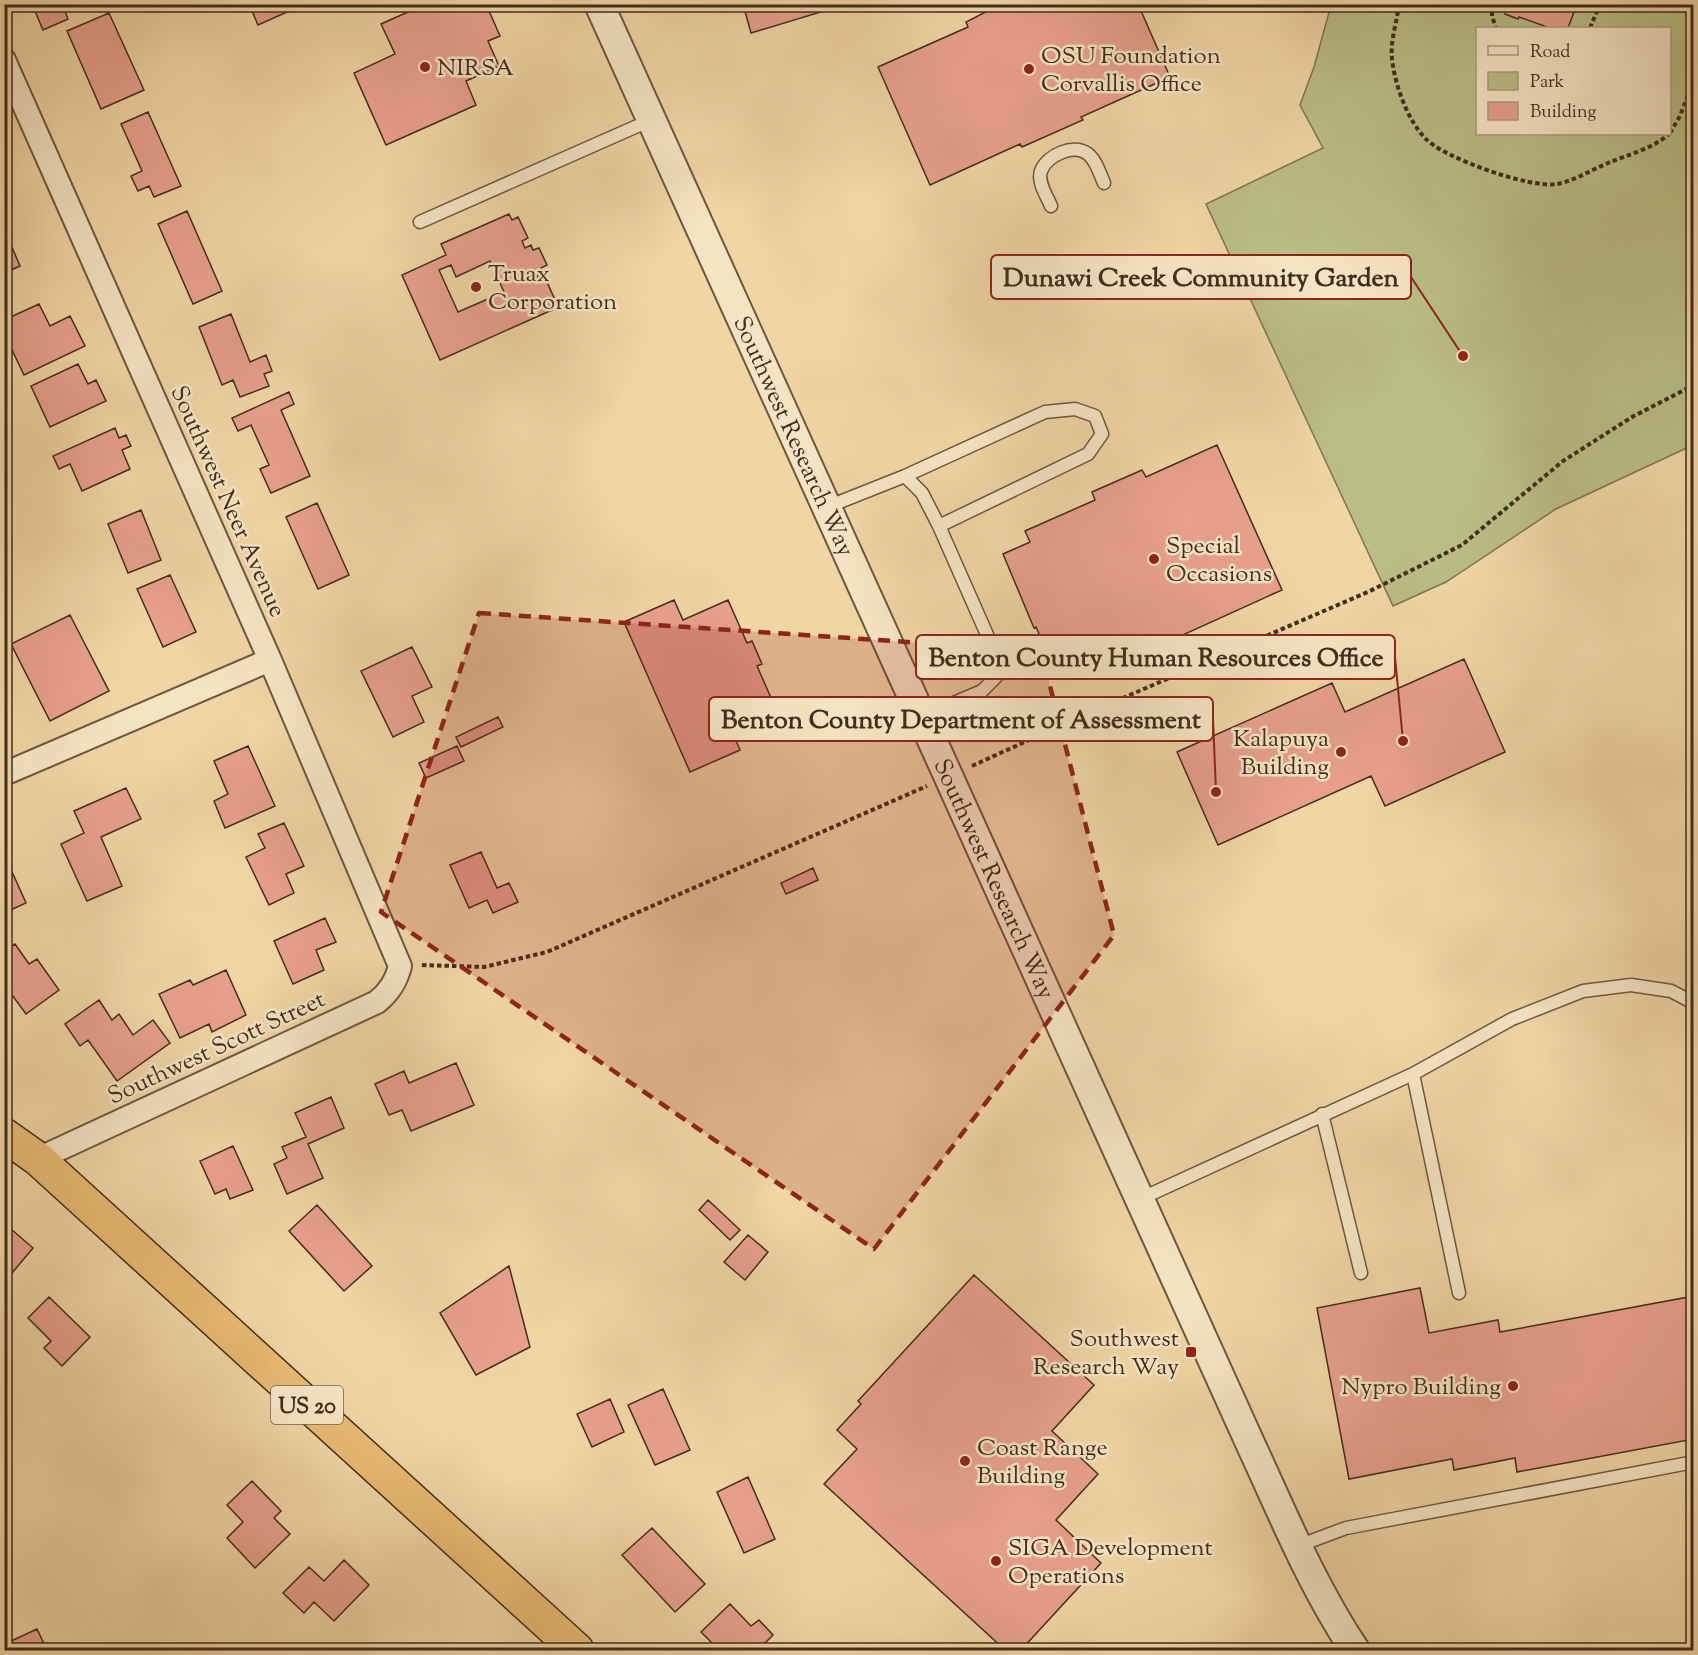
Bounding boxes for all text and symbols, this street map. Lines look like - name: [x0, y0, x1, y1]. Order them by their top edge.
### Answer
- legend: [1476, 27, 1671, 135]
- place label: OSU Foundation Corvallis Office: [1041, 40, 1221, 102]
- text: Road: [1530, 40, 1570, 66]
- place label: NIRSA: [437, 52, 515, 86]
- marker: NIRSA: [418, 60, 432, 74]
- marker: OSU Foundation Corvallis Office: [1022, 62, 1036, 76]
- text: Park: [1530, 70, 1565, 96]
- text: Building: [1530, 100, 1596, 126]
- callout: Dunawi Creek Community Garden: [991, 255, 1411, 299]
- place label: Truax Corporation: [488, 258, 617, 320]
- text: Dunawi Creek Community Garden: [1003, 261, 1400, 298]
- marker: Truax Corporation: [469, 280, 483, 294]
- street label: Southwest Research Way: [723, 311, 862, 562]
- street label: Southwest Neer Avenue: [161, 381, 294, 623]
- place label: Special Occasions: [1166, 530, 1272, 592]
- marker: Special Occasions: [1147, 552, 1161, 566]
- callout: Benton County Human Resources Office: [916, 635, 1395, 679]
- text: Benton County Human Resources Office: [928, 641, 1384, 678]
- callout: Benton County Department of Assessment: [709, 697, 1213, 741]
- text: Benton County Department of Assessment: [721, 703, 1201, 740]
- place label: Kalapuya Building: [1233, 723, 1329, 785]
- marker: Kalapuya Building: [1334, 745, 1348, 759]
- street label: Southwest Research Way: [924, 754, 1062, 1005]
- street label: Southwest Scott Street: [103, 984, 331, 1114]
- place label: Southwest Research Way: [1033, 1323, 1179, 1385]
- marker: Southwest Research Way: [1184, 1345, 1198, 1359]
- place label: Nypro Building: [1341, 1371, 1501, 1405]
- marker: Nypro Building: [1506, 1379, 1520, 1393]
- road number: US 20: [271, 1386, 343, 1424]
- place label: Coast Range Building: [977, 1432, 1108, 1494]
- marker: Coast Range Building: [958, 1454, 972, 1468]
- place label: SIGA Development Operations: [1008, 1532, 1213, 1594]
- marker: SIGA Development Operations: [989, 1554, 1003, 1568]

